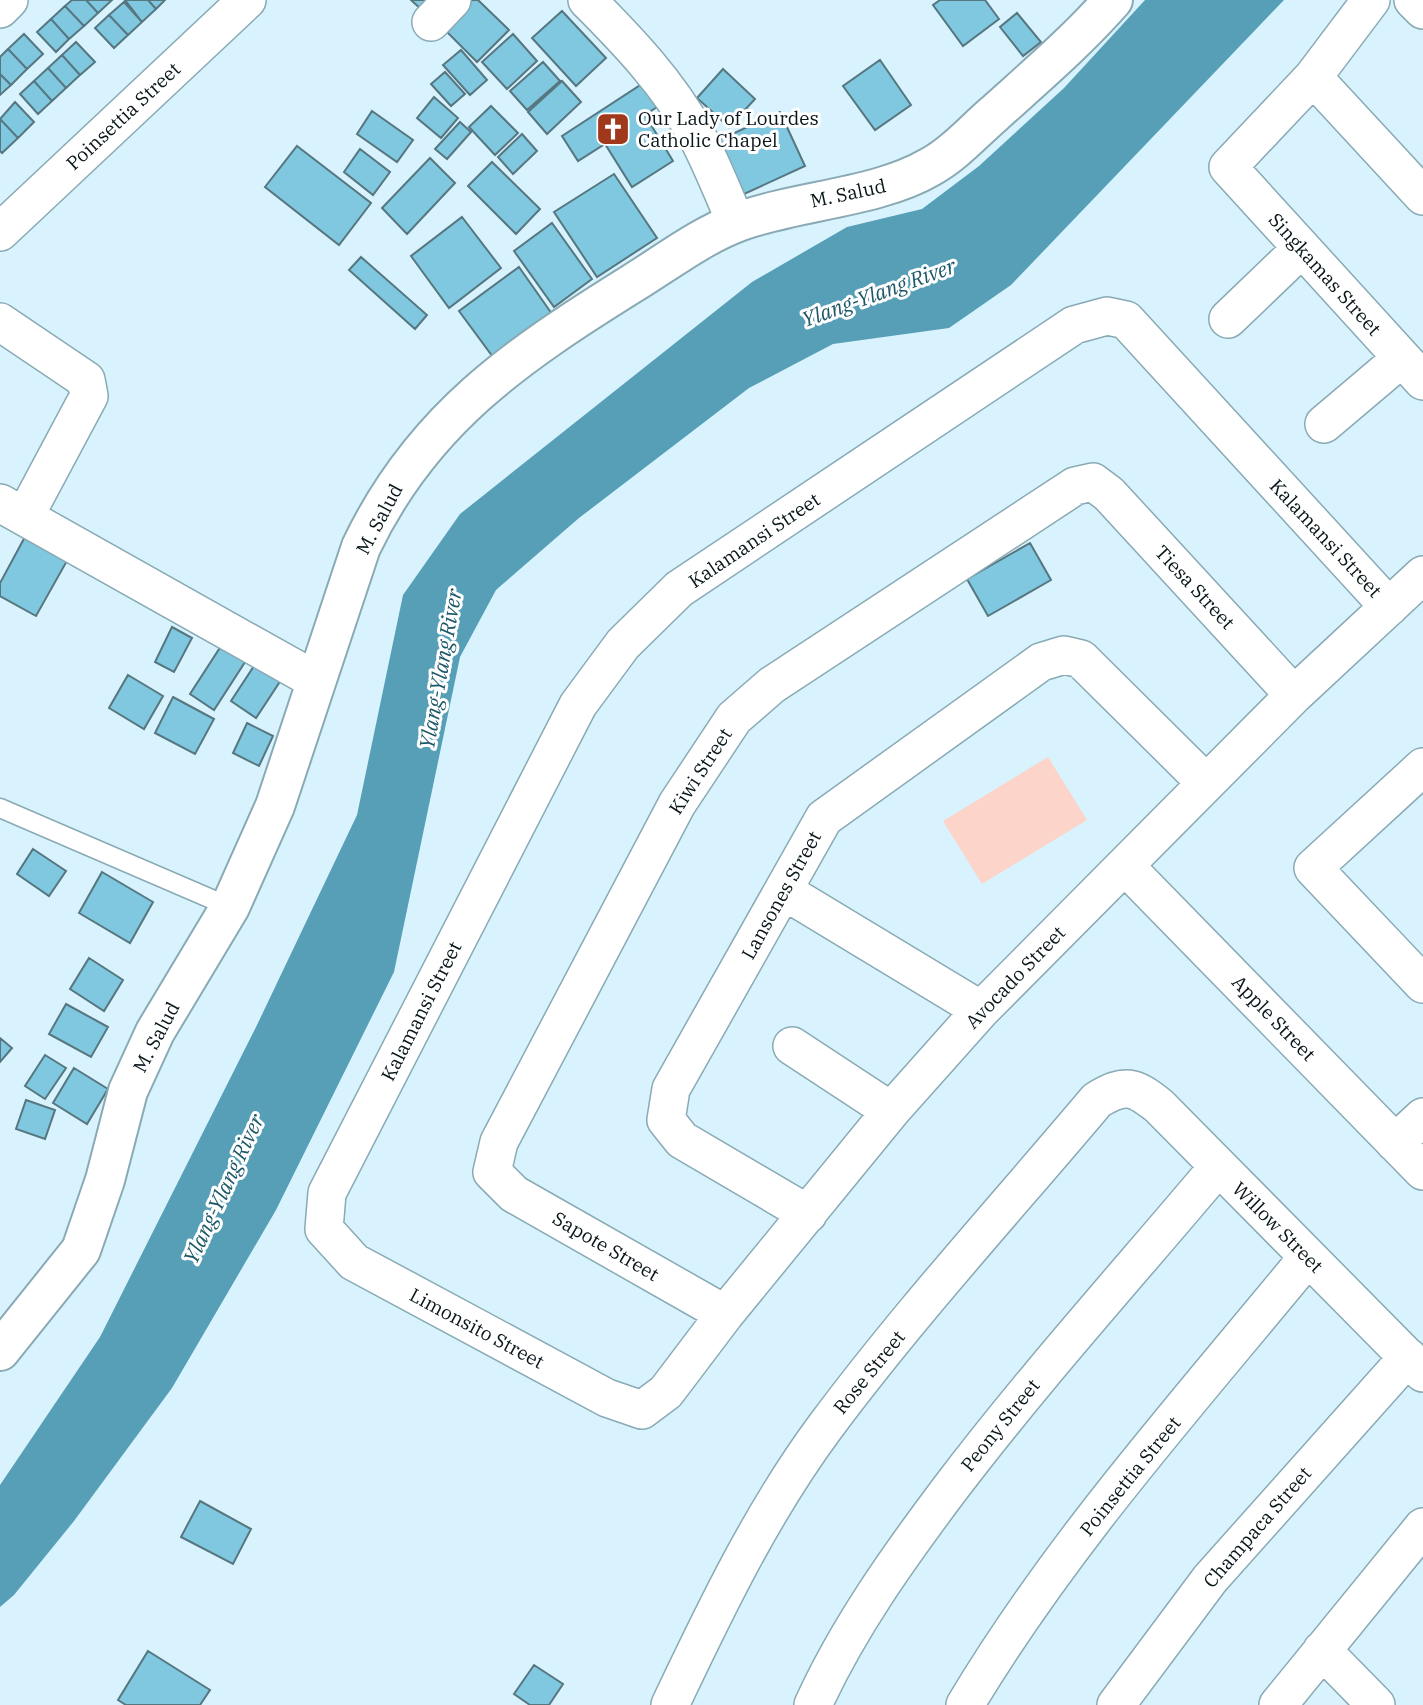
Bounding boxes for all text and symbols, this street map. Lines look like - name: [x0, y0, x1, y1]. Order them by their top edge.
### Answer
- street label: Poinsettia Street: [61, 57, 185, 175]
- place label: Our Lady of Lourdes Catholic Chapel: [638, 106, 819, 152]
- church icon: Our Lady of Lourdes Catholic Chapel: [594, 110, 632, 148]
- street label: M. Salud: [808, 173, 888, 213]
- street label: Singkamas Street: [1264, 208, 1387, 340]
- water label: Ylang-Ylang River: [798, 251, 960, 333]
- street label: Kalamansi Street: [1265, 474, 1387, 602]
- street label: M. Salud: [350, 480, 408, 558]
- street label: Kalamansi Street: [684, 487, 824, 593]
- street label: Tiesa Street: [1150, 540, 1240, 634]
- water label: Ylang-Ylang River: [412, 586, 468, 751]
- street label: Kiwi Street: [663, 723, 737, 819]
- street label: Lansones Street: [736, 826, 826, 963]
- street label: Avocado Street: [960, 920, 1070, 1033]
- street label: Kalamansi Street: [376, 937, 467, 1085]
- street label: Apple Street: [1227, 970, 1321, 1066]
- street label: M. Salud: [127, 998, 185, 1076]
- water label: Ylang-Ylang River: [176, 1109, 270, 1268]
- street label: Willow Street: [1228, 1177, 1329, 1278]
- street label: Sapote Street: [549, 1206, 664, 1286]
- street label: Limonsito Street: [406, 1282, 549, 1374]
- street label: Rose Street: [828, 1325, 910, 1419]
- street label: Peony Street: [955, 1374, 1045, 1476]
- street label: Poinsettia Street: [1074, 1411, 1186, 1541]
- street label: Champaca Street: [1198, 1461, 1316, 1593]

